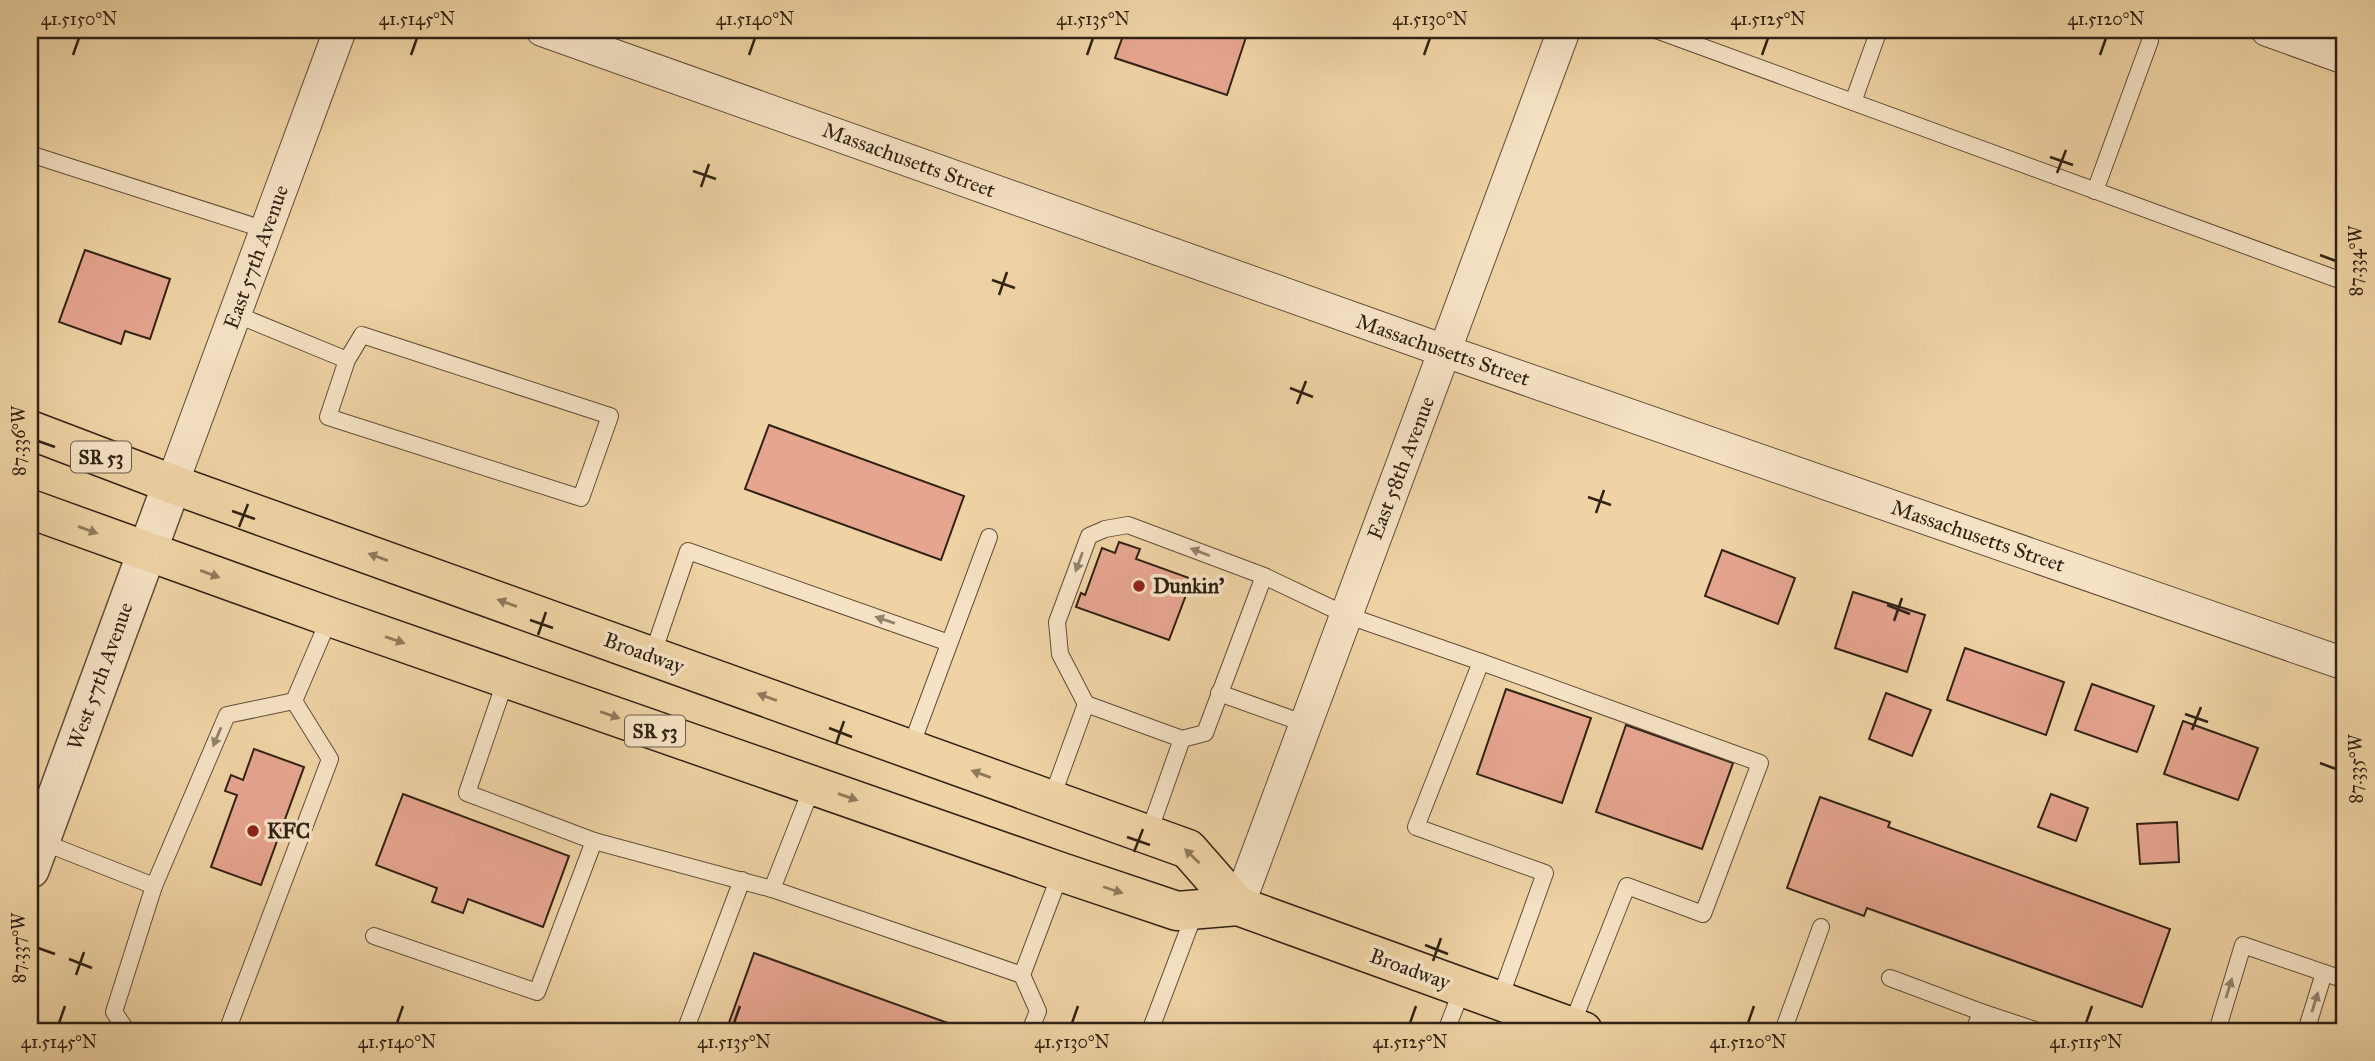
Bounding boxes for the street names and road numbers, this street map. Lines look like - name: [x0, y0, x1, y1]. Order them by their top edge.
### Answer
- street label: Massachusetts Street: [819, 117, 999, 204]
- street label: East 57th Avenue: [218, 181, 294, 332]
- street label: Massachusetts Street: [1353, 308, 1534, 392]
- street label: East 58th Avenue: [1362, 393, 1440, 543]
- road number: SR 53: [71, 442, 131, 472]
- street label: Massachusetts Street: [1888, 494, 2069, 578]
- street label: West 57th Avenue: [61, 598, 139, 753]
- street label: Broadway: [600, 626, 689, 680]
- road number: SR 53: [625, 716, 685, 746]
- street label: Broadway: [1366, 942, 1455, 996]

